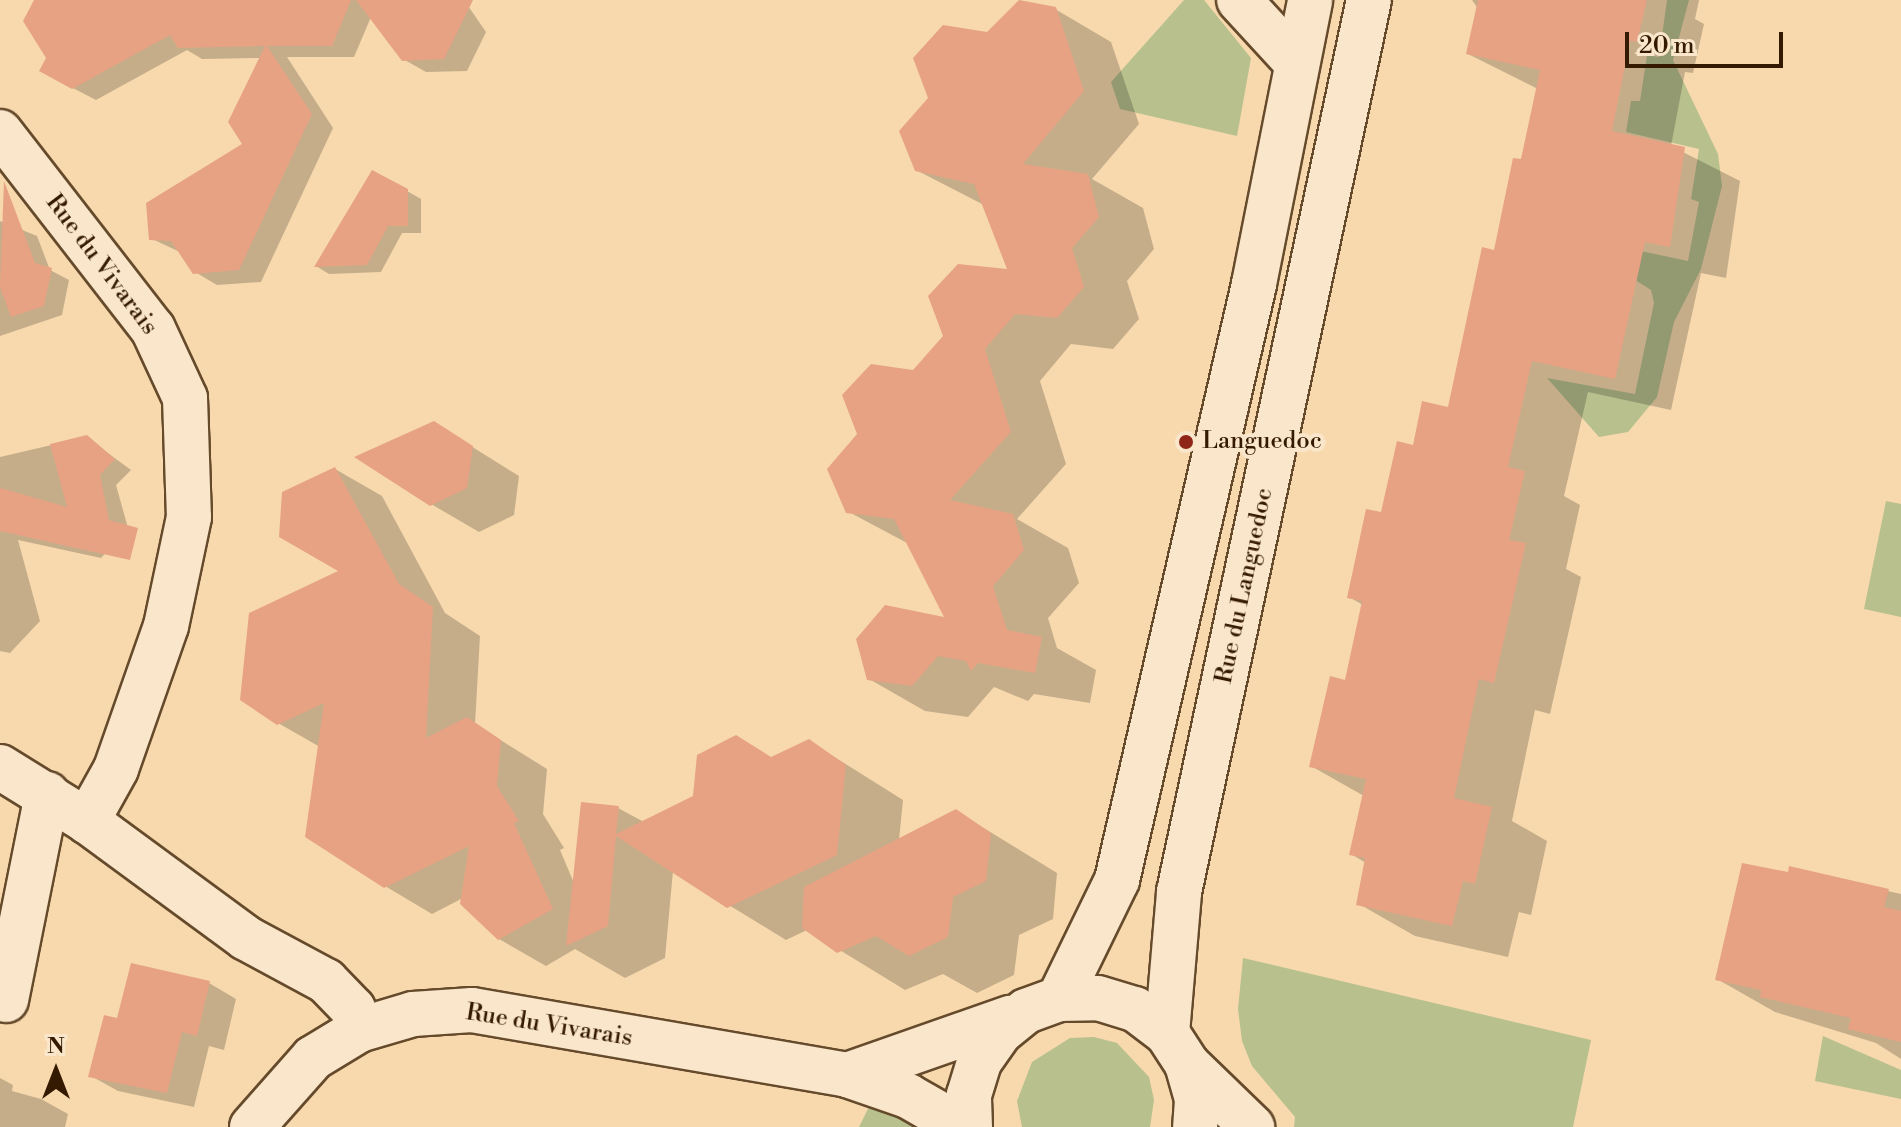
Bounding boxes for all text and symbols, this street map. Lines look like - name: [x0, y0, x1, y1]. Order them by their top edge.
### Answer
- scale bar: [1629, 16, 1787, 66]
- text: 20 m: [1639, 31, 1695, 61]
- street label: Rue du Vivarais: [39, 189, 163, 341]
- place label: Languedoc: [1202, 428, 1322, 456]
- marker: Languedoc: [1177, 433, 1195, 451]
- street label: Rue du Languedoc: [1210, 485, 1280, 687]
- street label: Rue du Vivarais: [464, 999, 634, 1053]
- north arrow: [16, 1031, 96, 1111]
- text: N: [47, 1033, 65, 1060]

